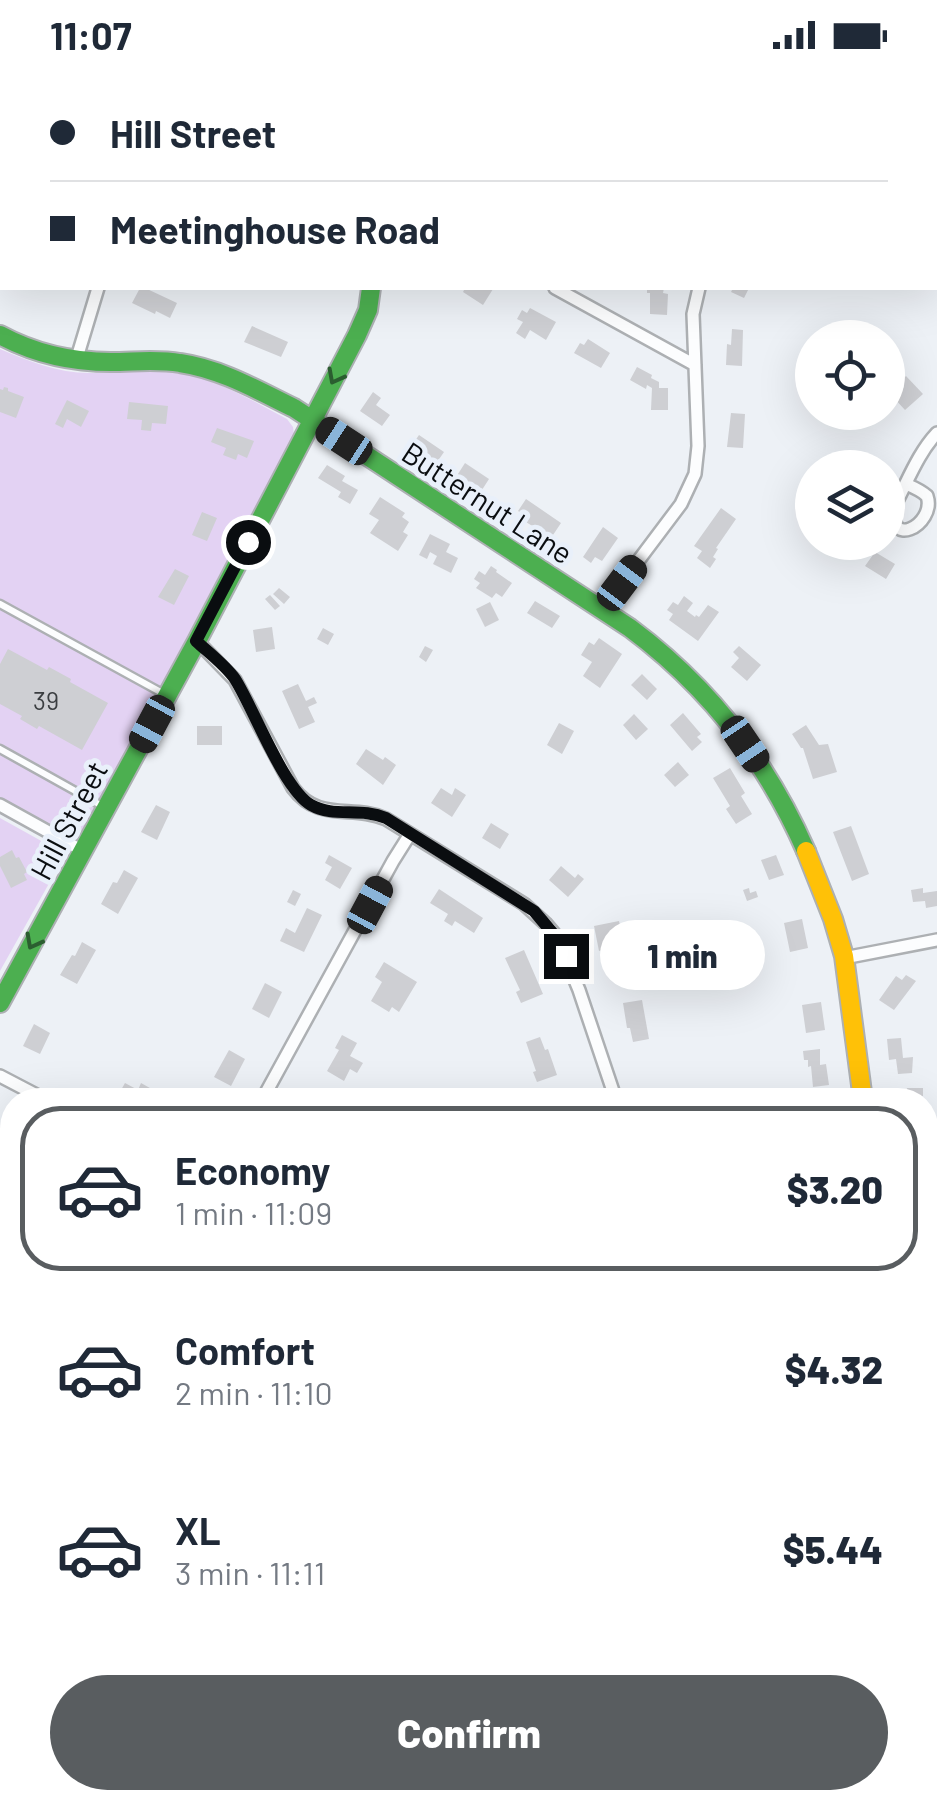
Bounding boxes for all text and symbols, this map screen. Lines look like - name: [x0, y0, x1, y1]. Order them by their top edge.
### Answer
- text: 11:07: [50, 12, 132, 58]
- text: Hill Street: [110, 110, 276, 156]
- text: Meetinghouse Road: [110, 206, 440, 252]
- map controls: [795, 320, 905, 560]
- button: locate: [795, 320, 905, 430]
- one-way arrow: [328, 367, 347, 385]
- car: [311, 412, 377, 470]
- street label: Butternut Lane: [396, 433, 580, 571]
- button: layers: [795, 450, 905, 560]
- route start: [226, 520, 271, 565]
- car: [592, 550, 652, 616]
- house number: 39: [33, 685, 59, 715]
- car: [125, 690, 179, 758]
- car: [716, 711, 774, 777]
- street label: Hill Street: [22, 755, 114, 885]
- car: [343, 871, 397, 939]
- callout: 1 min: [601, 921, 766, 991]
- one-way arrow: [26, 931, 46, 949]
- route end: [544, 934, 589, 979]
- text: 1 min: [647, 936, 718, 974]
- icon: car: [55, 1144, 145, 1234]
- text: Economy: [175, 1147, 330, 1193]
- text: $3.20: [787, 1166, 883, 1212]
- text: 1 min · 11:09: [175, 1193, 332, 1231]
- icon: car: [55, 1324, 145, 1414]
- text: Comfort: [175, 1327, 315, 1373]
- text: $4.32: [785, 1346, 883, 1392]
- text: 2 min · 11:10: [175, 1373, 333, 1411]
- icon: car: [55, 1504, 145, 1594]
- text: XL: [175, 1507, 221, 1553]
- text: $5.44: [783, 1526, 883, 1572]
- text: 3 min · 11:11: [175, 1553, 325, 1591]
- button: Confirm: [50, 1675, 888, 1790]

